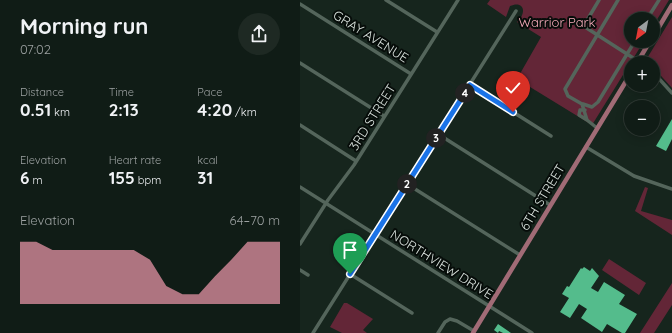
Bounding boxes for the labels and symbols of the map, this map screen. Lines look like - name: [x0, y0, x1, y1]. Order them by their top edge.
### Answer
- street label: GRAY AVENUE: [330, 6, 412, 66]
- north arrow: [624, 12, 660, 48]
- park label: Warrior Park: [518, 14, 596, 30]
- pin: [496, 71, 530, 112]
- street label: 3RD STREET: [345, 81, 399, 153]
- pin: 4: [455, 83, 475, 103]
- pin: 3: [426, 128, 446, 148]
- street label: 6TH STREET: [516, 161, 568, 233]
- pin: 2: [397, 174, 417, 194]
- street label: NORTHVIEW DRIVE: [388, 226, 496, 302]
- pin: [333, 233, 367, 274]

